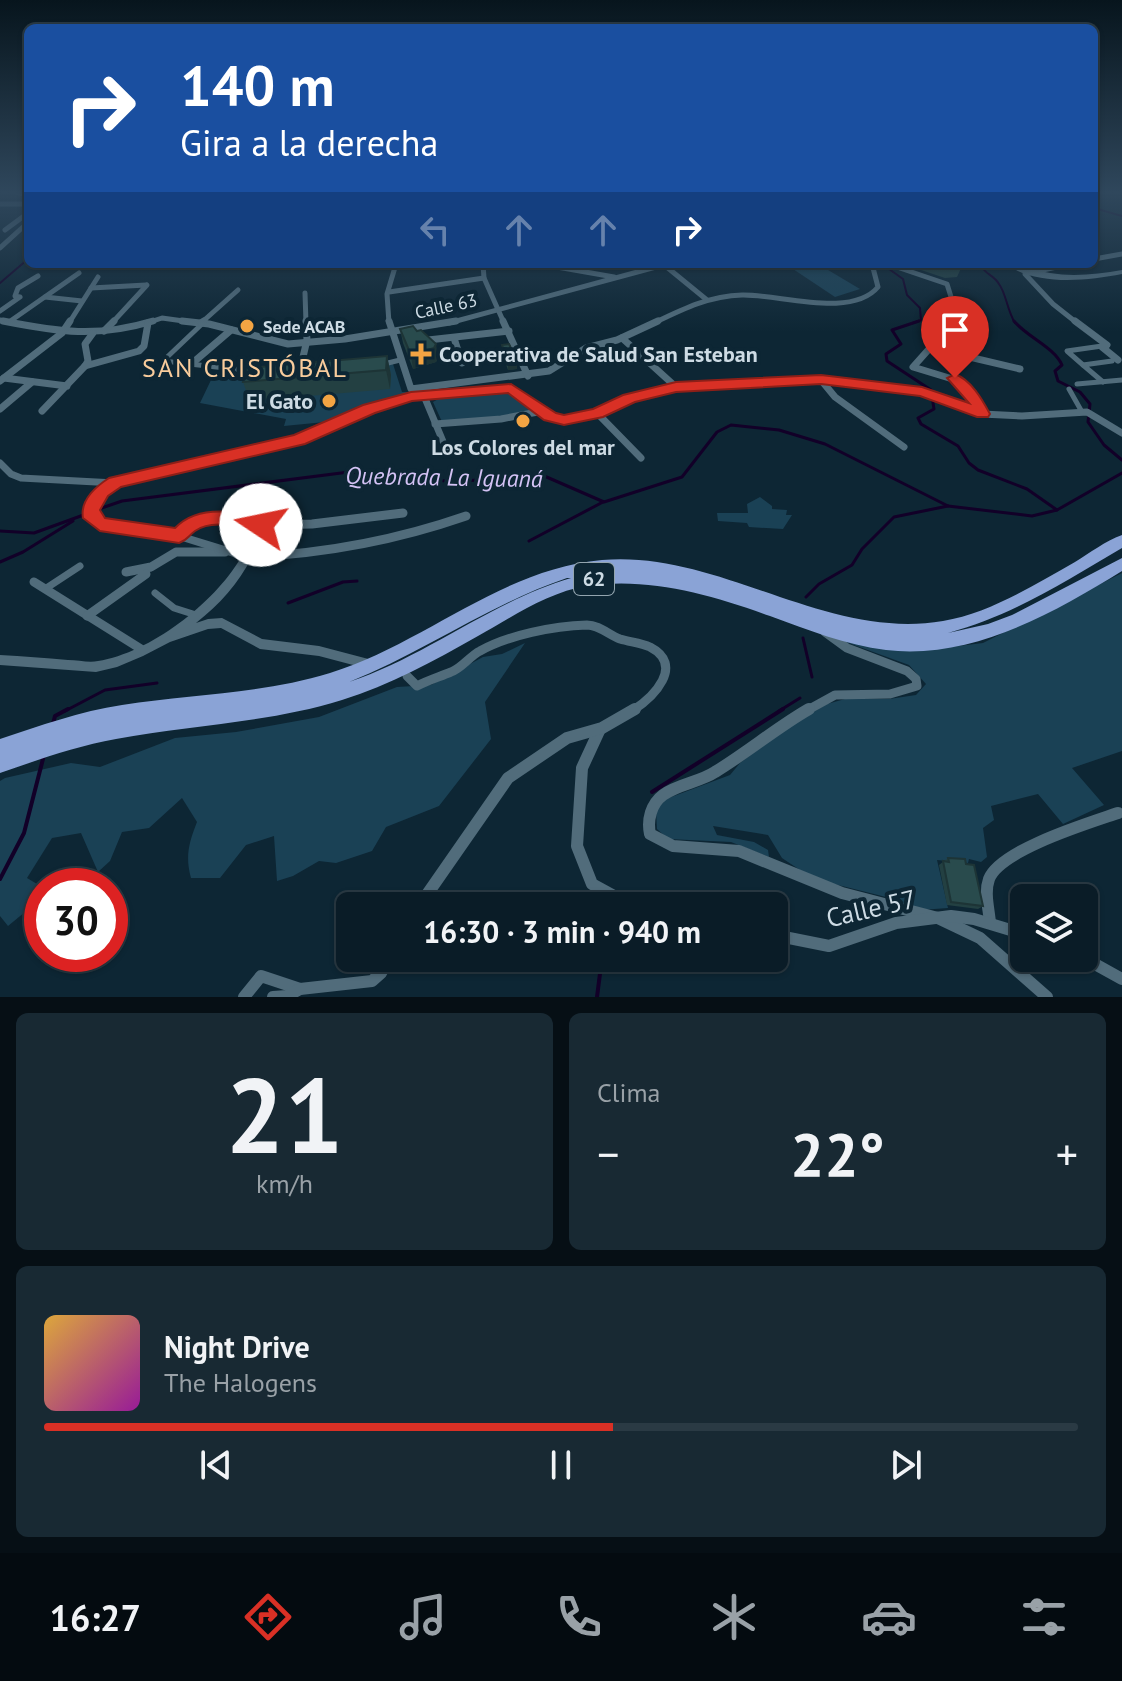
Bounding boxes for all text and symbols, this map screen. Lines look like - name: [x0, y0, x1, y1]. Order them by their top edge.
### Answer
- text: 140 m: [180, 49, 335, 121]
- icon: right: [48, 56, 152, 160]
- text: Gira a la derecha: [180, 119, 438, 166]
- icon: left: [413, 208, 457, 252]
- icon: ahead: [497, 208, 541, 252]
- icon: ahead: [581, 208, 625, 252]
- icon: right: [665, 208, 709, 252]
- street label: Calle 63: [413, 288, 479, 324]
- pin: [921, 296, 989, 378]
- icon: arrive: [933, 308, 977, 352]
- place label: Sede ACAB: [263, 315, 346, 338]
- marker: Sede ACAB: [238, 317, 256, 335]
- place label: Cooperativa de Salud San Esteban: [439, 340, 758, 368]
- marker: Cooperativa de Salud San Esteban: [410, 343, 432, 365]
- district label: SAN CRISTÓBAL: [142, 351, 348, 384]
- place label: El Gato: [246, 387, 313, 415]
- marker: El Gato: [320, 392, 338, 410]
- marker: Los Colores del mar: [514, 412, 532, 430]
- place label: Los Colores del mar: [431, 433, 615, 461]
- water label: Quebrada La Iguaná: [345, 460, 543, 494]
- position arrow: [219, 483, 303, 567]
- road number: 62: [574, 563, 614, 595]
- speed limit sign: 30: [24, 868, 128, 972]
- street label: Calle 57: [823, 882, 919, 934]
- map controls: [1010, 884, 1098, 972]
- button: layers: [1010, 884, 1098, 972]
- text: 16:30 · 3 min · 940 m: [423, 912, 701, 951]
- text: 21: [226, 1047, 343, 1182]
- text: Clima: [597, 1076, 660, 1109]
- text: 22°: [790, 1115, 885, 1193]
- text: −: [597, 1125, 619, 1182]
- text: +: [1056, 1125, 1078, 1182]
- text: km/h: [256, 1167, 313, 1200]
- text: Night Drive: [164, 1327, 310, 1366]
- text: The Halogens: [164, 1366, 317, 1399]
- icon: previous: [194, 1443, 238, 1487]
- icon: pause: [539, 1443, 583, 1487]
- icon: next: [884, 1443, 928, 1487]
- icon: directions: [240, 1589, 296, 1645]
- icon: music: [395, 1589, 451, 1645]
- icon: phone: [551, 1589, 607, 1645]
- icon: climate: [706, 1589, 762, 1645]
- icon: car: [861, 1589, 917, 1645]
- icon: filters: [1016, 1589, 1072, 1645]
- text: 16:27: [50, 1594, 141, 1641]

